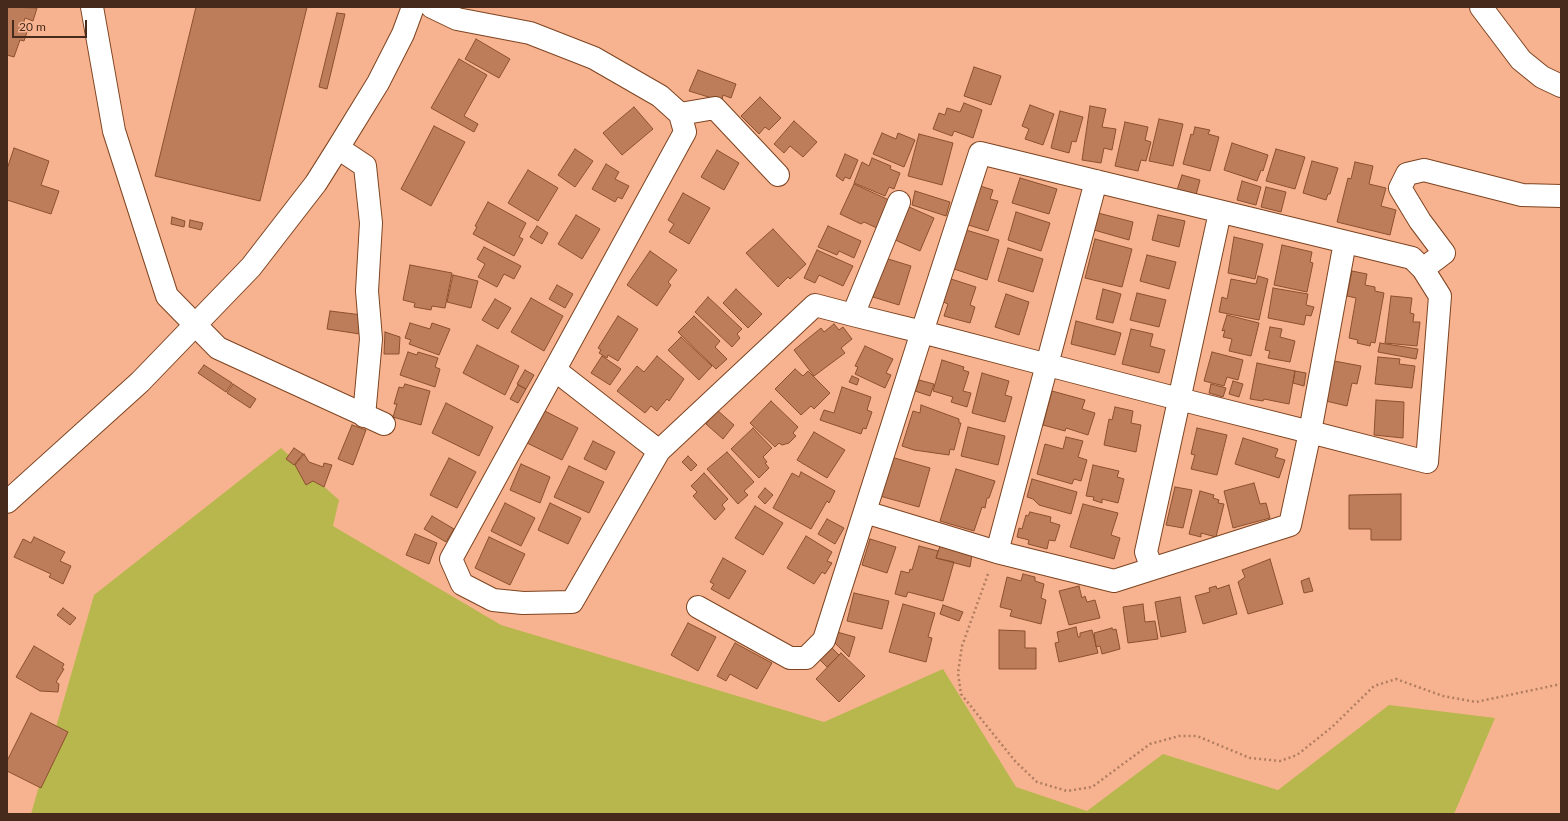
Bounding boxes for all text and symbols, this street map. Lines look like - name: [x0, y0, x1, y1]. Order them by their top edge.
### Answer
- scale bar: [14, 12, 89, 38]
- text: 20 m: [19, 19, 46, 34]

